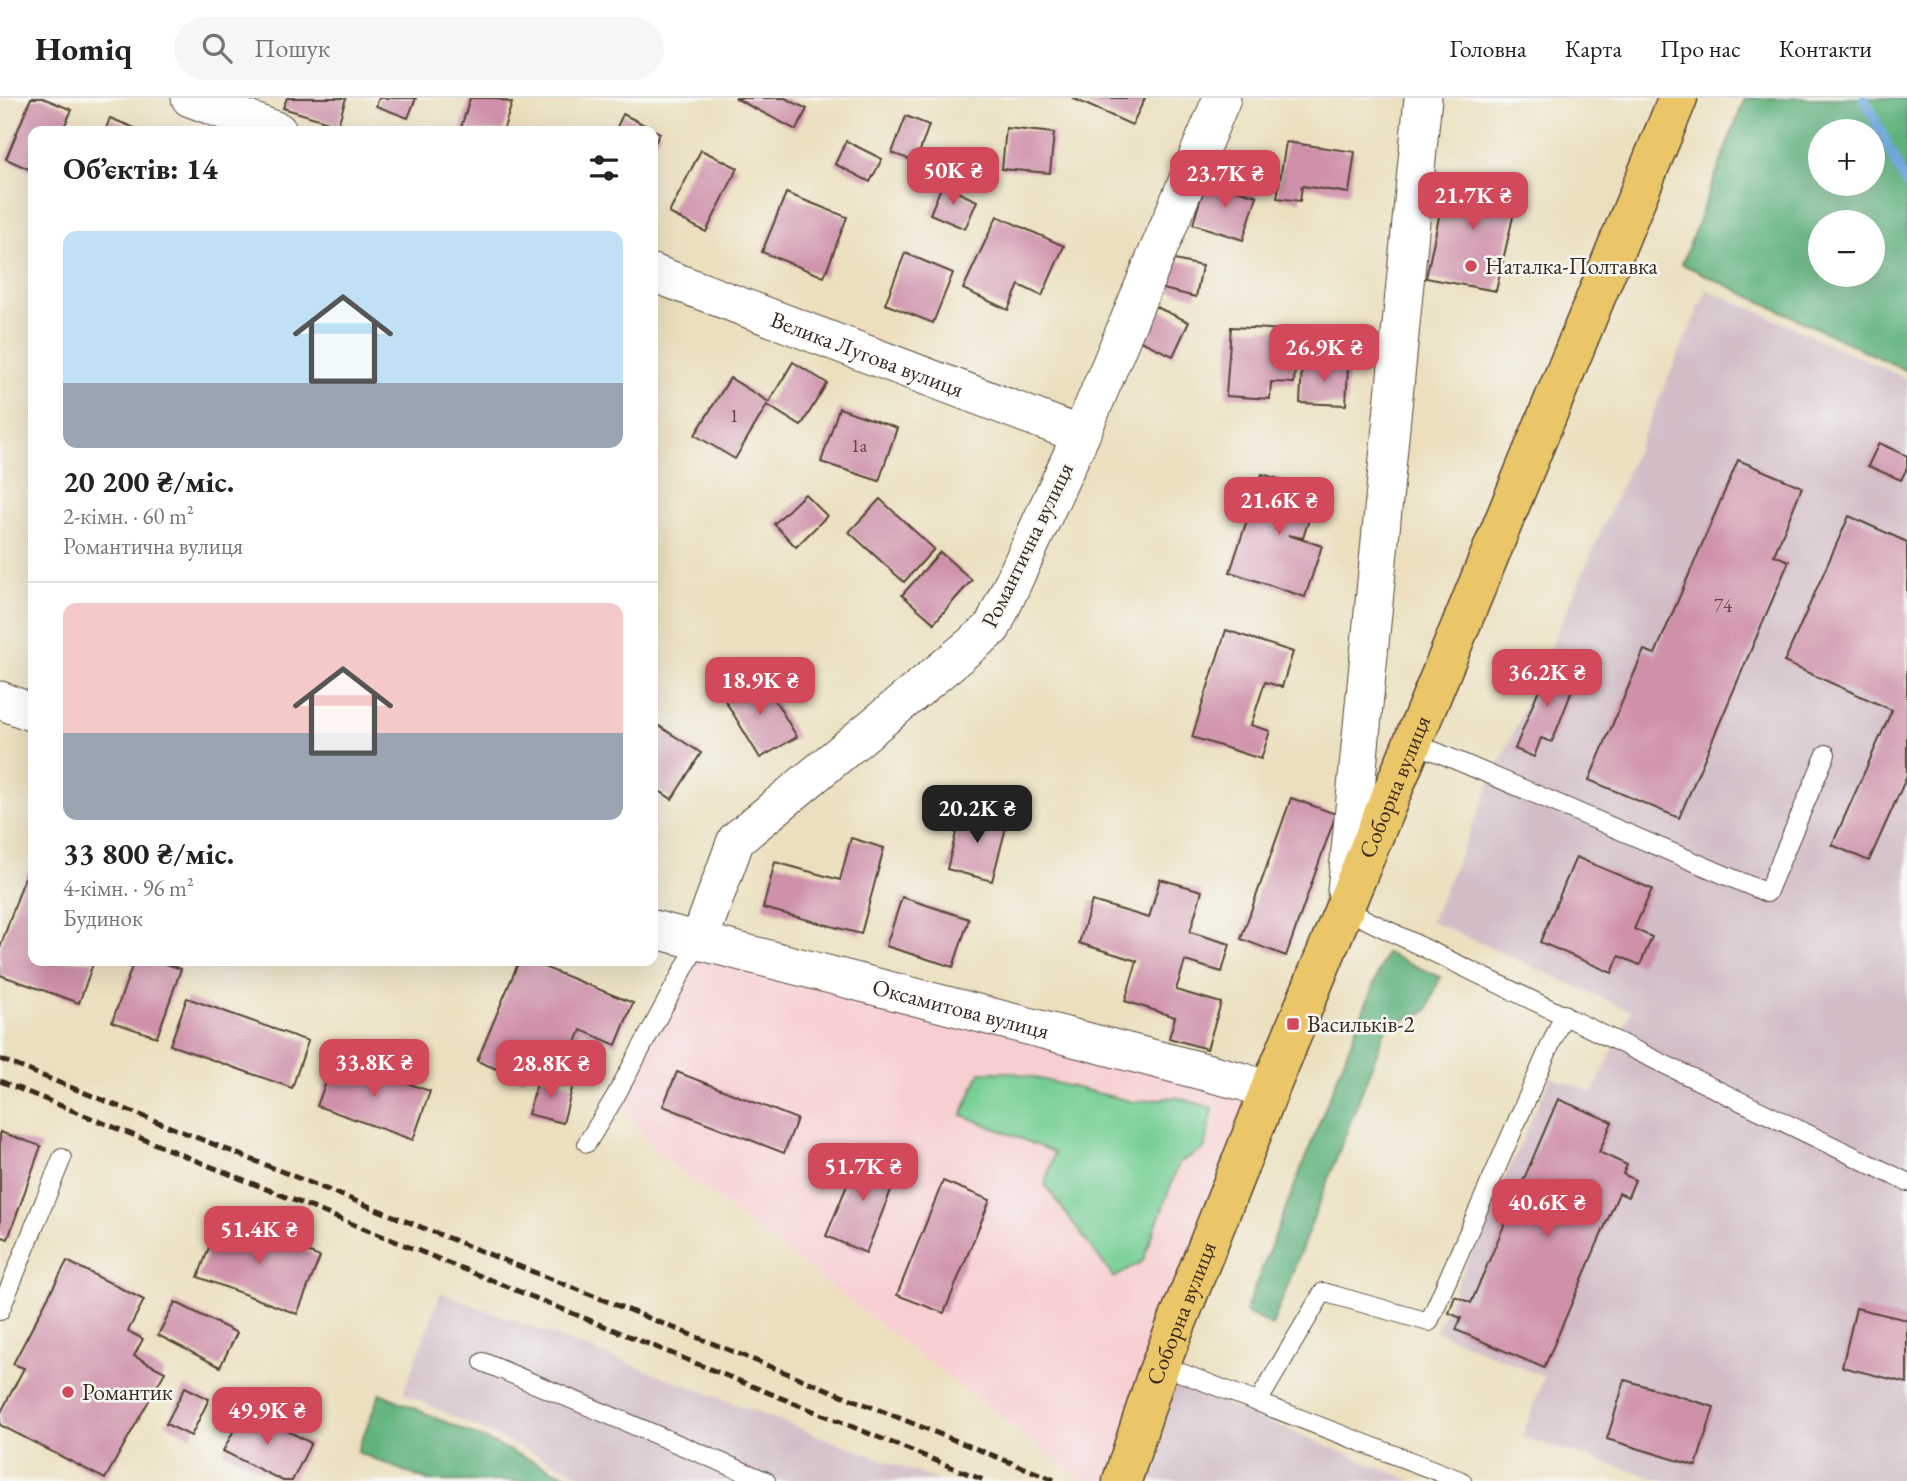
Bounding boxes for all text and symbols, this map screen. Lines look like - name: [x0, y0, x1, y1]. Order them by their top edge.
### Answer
- search box: [174, 17, 664, 80]
- text: Homiq: [35, 27, 132, 70]
- icon: search: [198, 29, 236, 67]
- text: Пошук: [254, 31, 330, 65]
- text: Головна: [1449, 33, 1527, 64]
- text: Карта: [1565, 33, 1622, 64]
- text: Про нас: [1660, 33, 1741, 64]
- text: Контакти: [1779, 33, 1872, 64]
- map controls: [1808, 119, 1885, 287]
- button: +: [1808, 119, 1885, 196]
- pin: 50K ₴: [904, 148, 1002, 207]
- text: Об’єктів: 14: [63, 149, 218, 188]
- icon: filters: [585, 149, 623, 187]
- pin: 23.7K ₴: [1160, 150, 1290, 210]
- text: 50K ₴: [923, 155, 983, 185]
- text: 23.7K ₴: [1186, 158, 1264, 188]
- pin: 21.7K ₴: [1408, 172, 1538, 232]
- text: 21.7K ₴: [1434, 180, 1512, 210]
- button: −: [1808, 210, 1885, 287]
- place label: Наталка-Полтавка: [1485, 251, 1659, 281]
- marker: Наталка-Полтавка: [1463, 258, 1479, 274]
- icon: home: [280, 276, 406, 402]
- street label: Велика Лугова вулиця: [766, 304, 968, 404]
- pin: 26.9K ₴: [1259, 324, 1389, 384]
- text: 26.9K ₴: [1285, 332, 1363, 362]
- house number: 1: [729, 403, 739, 428]
- house number: 1а: [851, 433, 868, 458]
- street label: Романтична вулиця: [974, 457, 1080, 633]
- text: 20 200 ₴/міс.: [63, 462, 234, 501]
- pin: 21.6K ₴: [1214, 478, 1344, 537]
- text: 21.6K ₴: [1240, 485, 1318, 515]
- text: 2-кімн. · 60 m²: [63, 501, 194, 531]
- text: Романтична вулиця: [63, 531, 243, 561]
- house number: 74: [1714, 593, 1733, 618]
- icon: home: [280, 648, 406, 774]
- pin: 36.2K ₴: [1482, 650, 1612, 709]
- text: 36.2K ₴: [1508, 657, 1586, 687]
- pin: 18.9K ₴: [695, 658, 825, 717]
- text: 18.9K ₴: [721, 665, 799, 695]
- street label: Соборна вулиця: [1352, 711, 1437, 863]
- pin: 20.2K ₴: [912, 786, 1042, 845]
- text: 20.2K ₴: [938, 793, 1016, 823]
- text: 33 800 ₴/міс.: [63, 834, 234, 873]
- text: 4-кімн. · 96 m²: [63, 873, 194, 903]
- text: Будинок: [63, 903, 143, 933]
- street label: Оксамитова вулиця: [869, 971, 1052, 1046]
- place label: Васильків-2: [1307, 1009, 1415, 1039]
- marker: Васильків-2: [1285, 1016, 1301, 1032]
- pin: 33.8K ₴: [309, 1040, 439, 1099]
- pin: 28.8K ₴: [486, 1040, 616, 1100]
- text: 33.8K ₴: [335, 1047, 413, 1077]
- text: 28.8K ₴: [512, 1048, 590, 1078]
- pin: 51.7K ₴: [798, 1144, 928, 1203]
- text: 51.7K ₴: [824, 1151, 902, 1181]
- pin: 40.6K ₴: [1482, 1180, 1612, 1239]
- text: 40.6K ₴: [1508, 1187, 1586, 1217]
- pin: 51.4K ₴: [194, 1206, 324, 1266]
- text: 51.4K ₴: [220, 1214, 298, 1244]
- street label: Соборна вулиця: [1139, 1237, 1223, 1389]
- place label: Романтик: [82, 1377, 173, 1407]
- marker: Романтик: [60, 1384, 76, 1400]
- pin: 49.9K ₴: [202, 1388, 332, 1447]
- text: 49.9K ₴: [228, 1395, 306, 1425]

